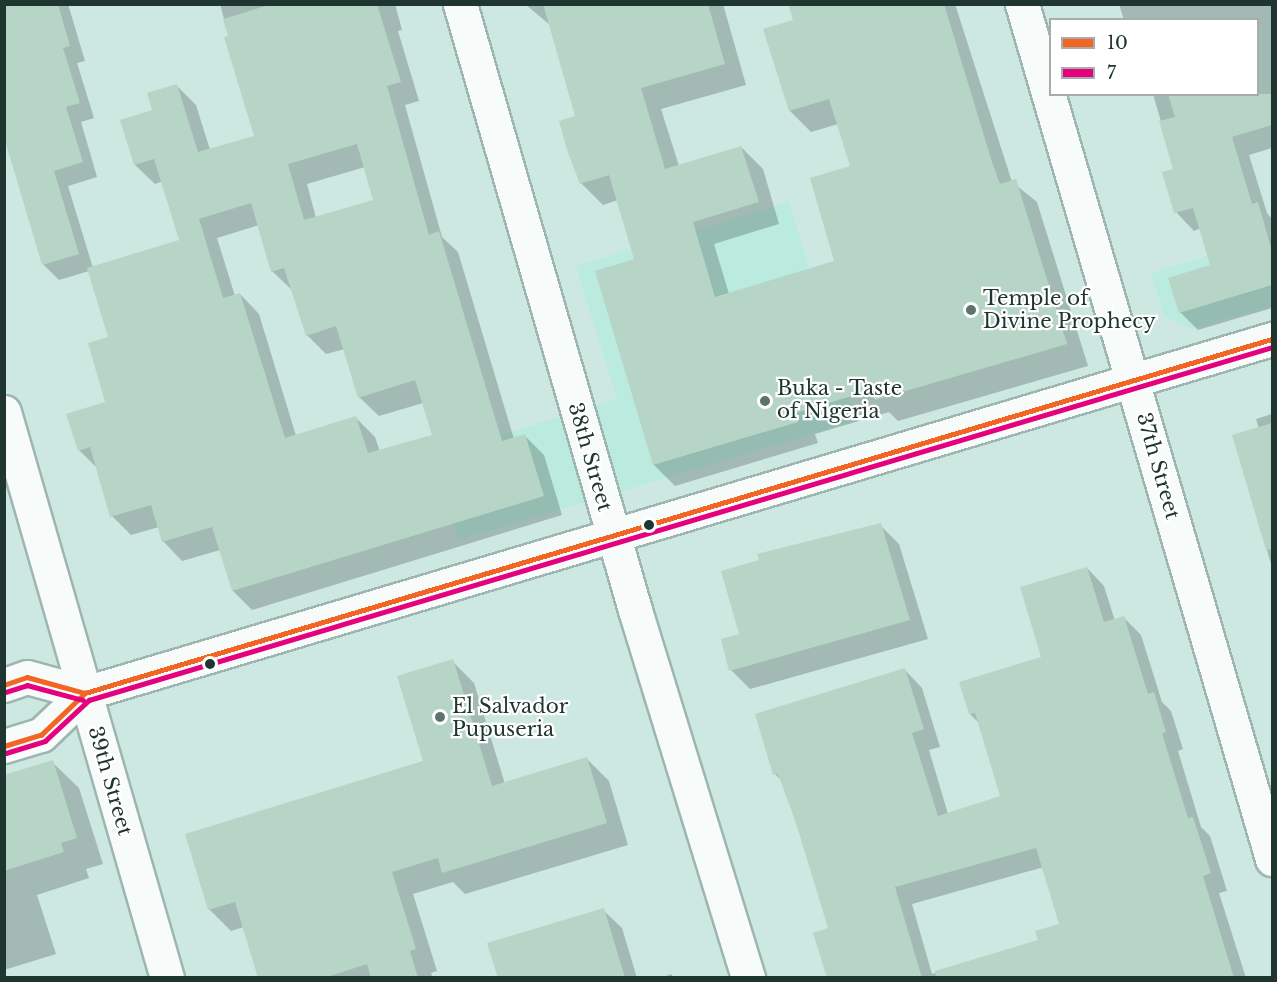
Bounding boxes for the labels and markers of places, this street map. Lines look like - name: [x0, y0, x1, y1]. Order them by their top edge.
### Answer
- place label: Temple of Divine Prophecy: [983, 286, 1156, 333]
- marker: Temple of Divine Prophecy: [964, 303, 978, 317]
- place label: Buka - Taste of Nigeria: [777, 377, 903, 424]
- marker: Buka - Taste of Nigeria: [758, 394, 772, 408]
- unlabelled marker: [643, 519, 655, 531]
- unlabelled marker: [204, 658, 216, 670]
- place label: El Salvador Pupuseria: [452, 694, 568, 741]
- marker: El Salvador Pupuseria: [433, 710, 447, 724]

